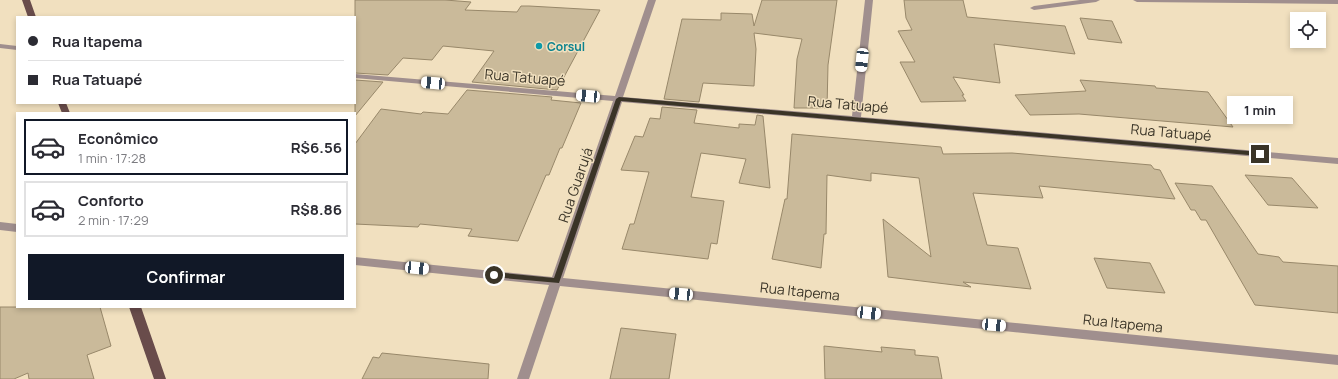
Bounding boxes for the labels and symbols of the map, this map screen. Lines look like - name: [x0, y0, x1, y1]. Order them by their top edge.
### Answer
- place label: Corsul: [547, 38, 585, 55]
- marker: Corsul: [534, 41, 544, 51]
- car: [855, 47, 869, 73]
- street label: Rua Tatuapé: [484, 64, 566, 90]
- car: [421, 76, 445, 90]
- car: [576, 89, 600, 103]
- street label: Rua Tatuapé: [807, 91, 889, 117]
- callout: 1 min: [1227, 96, 1293, 124]
- street label: Rua Tatuapé: [1130, 119, 1212, 145]
- street label: Rua Guarujá: [553, 145, 597, 225]
- route end: [1251, 145, 1269, 163]
- car: [404, 261, 430, 275]
- route start: [485, 266, 503, 284]
- street label: Rua Itapema: [759, 277, 841, 305]
- car: [669, 287, 693, 301]
- car: [856, 306, 882, 320]
- street label: Rua Itapema: [1082, 309, 1164, 337]
- car: [982, 318, 1006, 332]

